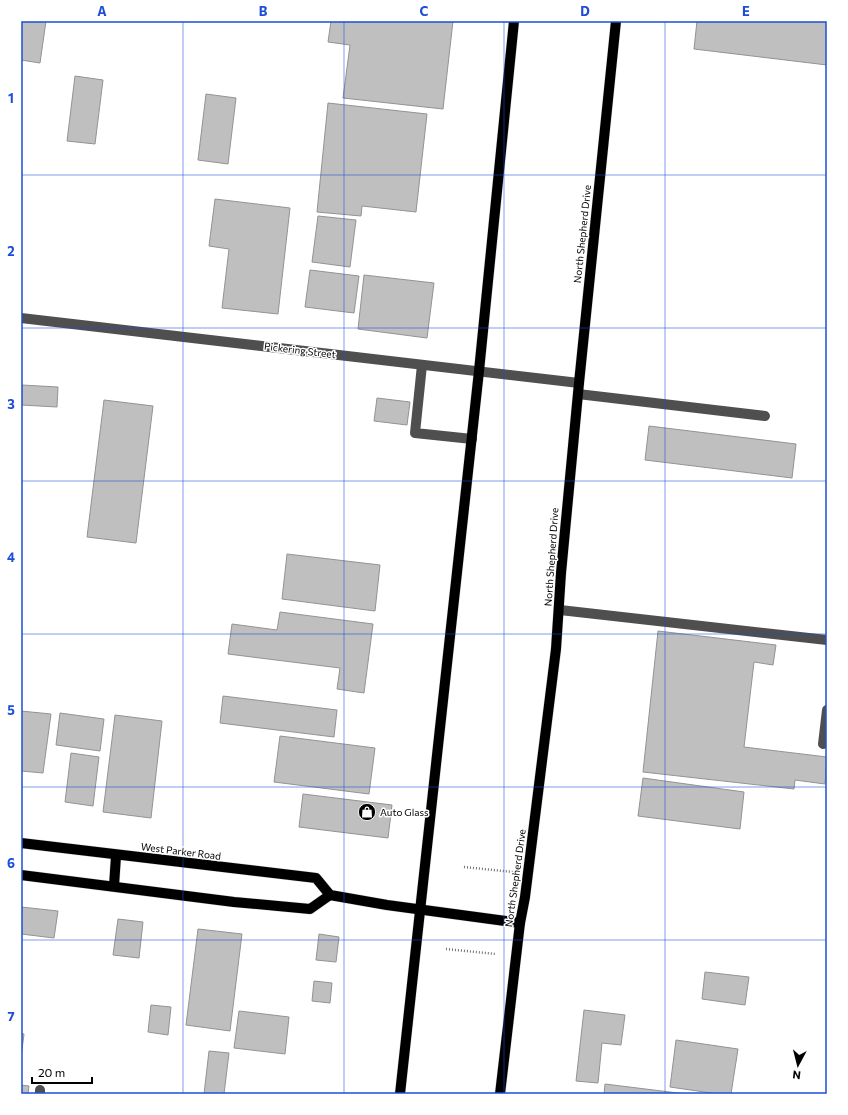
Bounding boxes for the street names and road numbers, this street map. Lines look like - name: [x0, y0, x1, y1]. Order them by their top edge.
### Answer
- street label: North Shepherd Drive: [571, 184, 593, 284]
- street label: Pickering Street: [263, 340, 337, 360]
- street label: North Shepherd Drive: [542, 507, 560, 607]
- street label: North Shepherd Drive: [502, 828, 528, 928]
- street label: West Parker Road: [140, 840, 222, 862]

